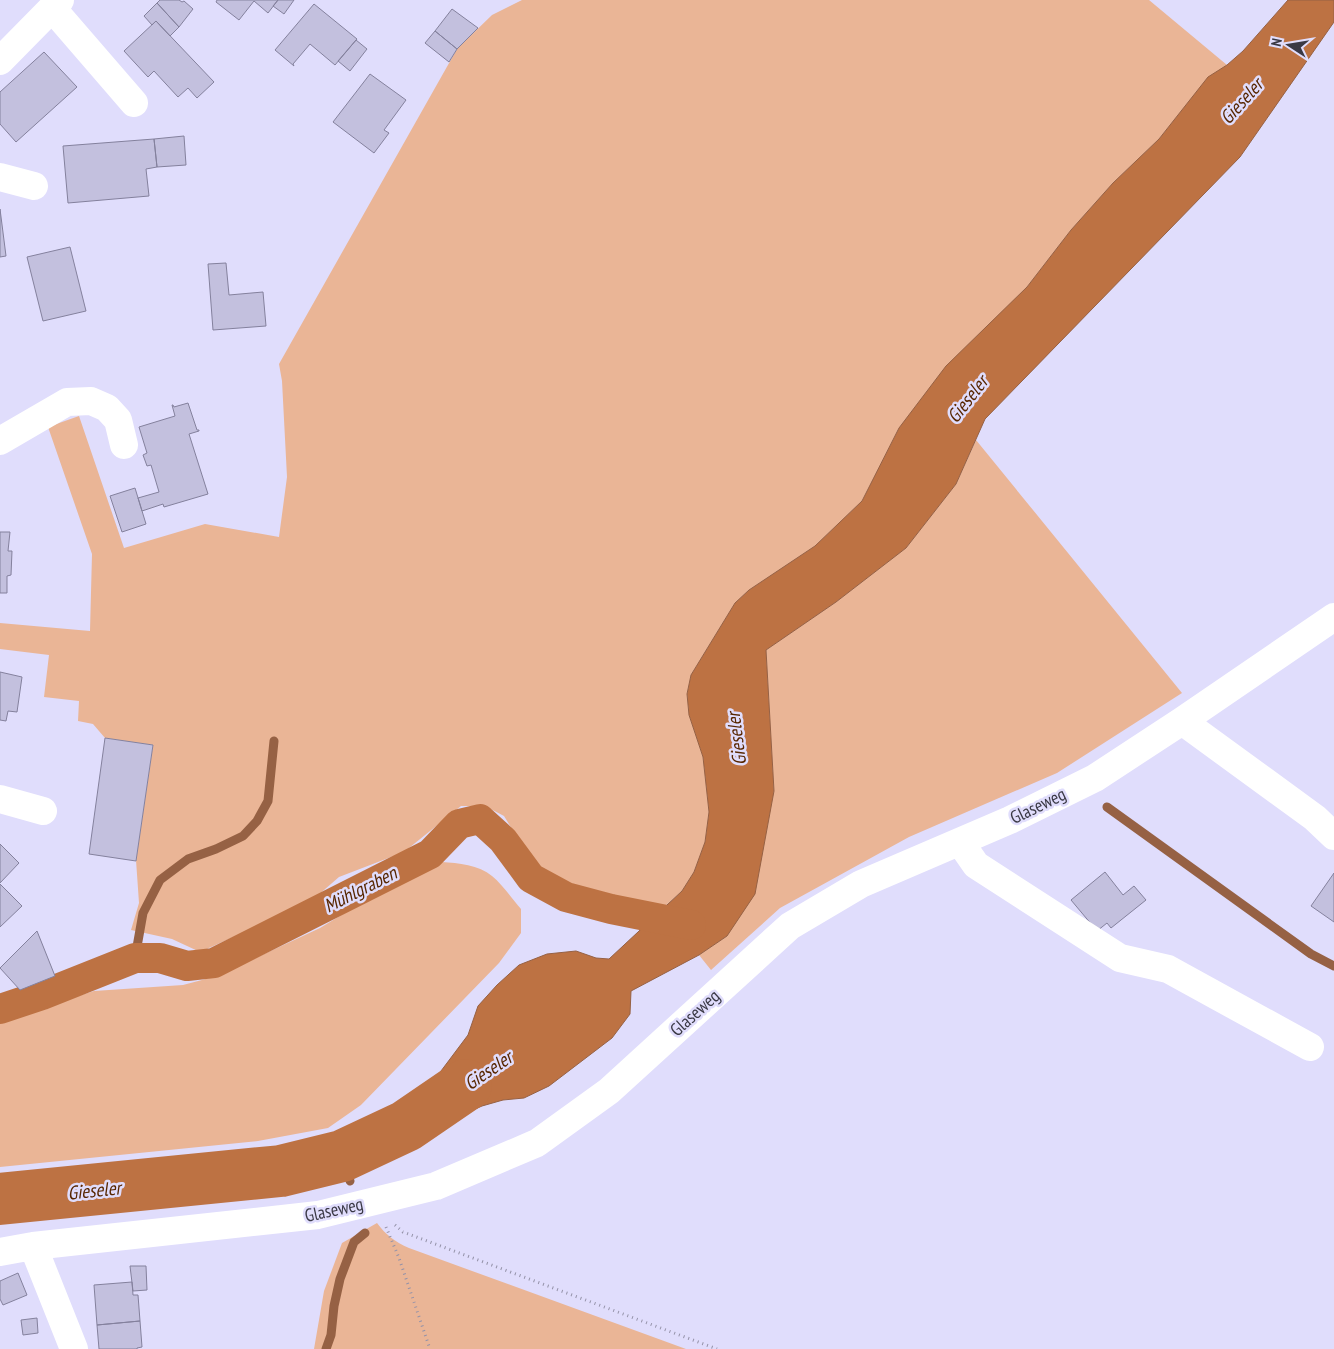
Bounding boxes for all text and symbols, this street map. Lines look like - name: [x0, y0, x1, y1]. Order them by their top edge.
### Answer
- north arrow: [1264, 20, 1314, 70]
- text: N: [1267, 37, 1286, 48]
- water label: Gieseler: [1214, 71, 1270, 129]
- water label: Gieseler: [941, 369, 995, 427]
- water label: Gieseler: [721, 708, 751, 767]
- street label: Glaseweg: [1006, 782, 1069, 829]
- water label: Mühlgraben: [320, 860, 402, 918]
- street label: Glaseweg: [665, 984, 724, 1041]
- water label: Gieseler: [459, 1044, 519, 1095]
- water label: Gieseler: [66, 1175, 124, 1205]
- street label: Glaseweg: [303, 1192, 365, 1227]

